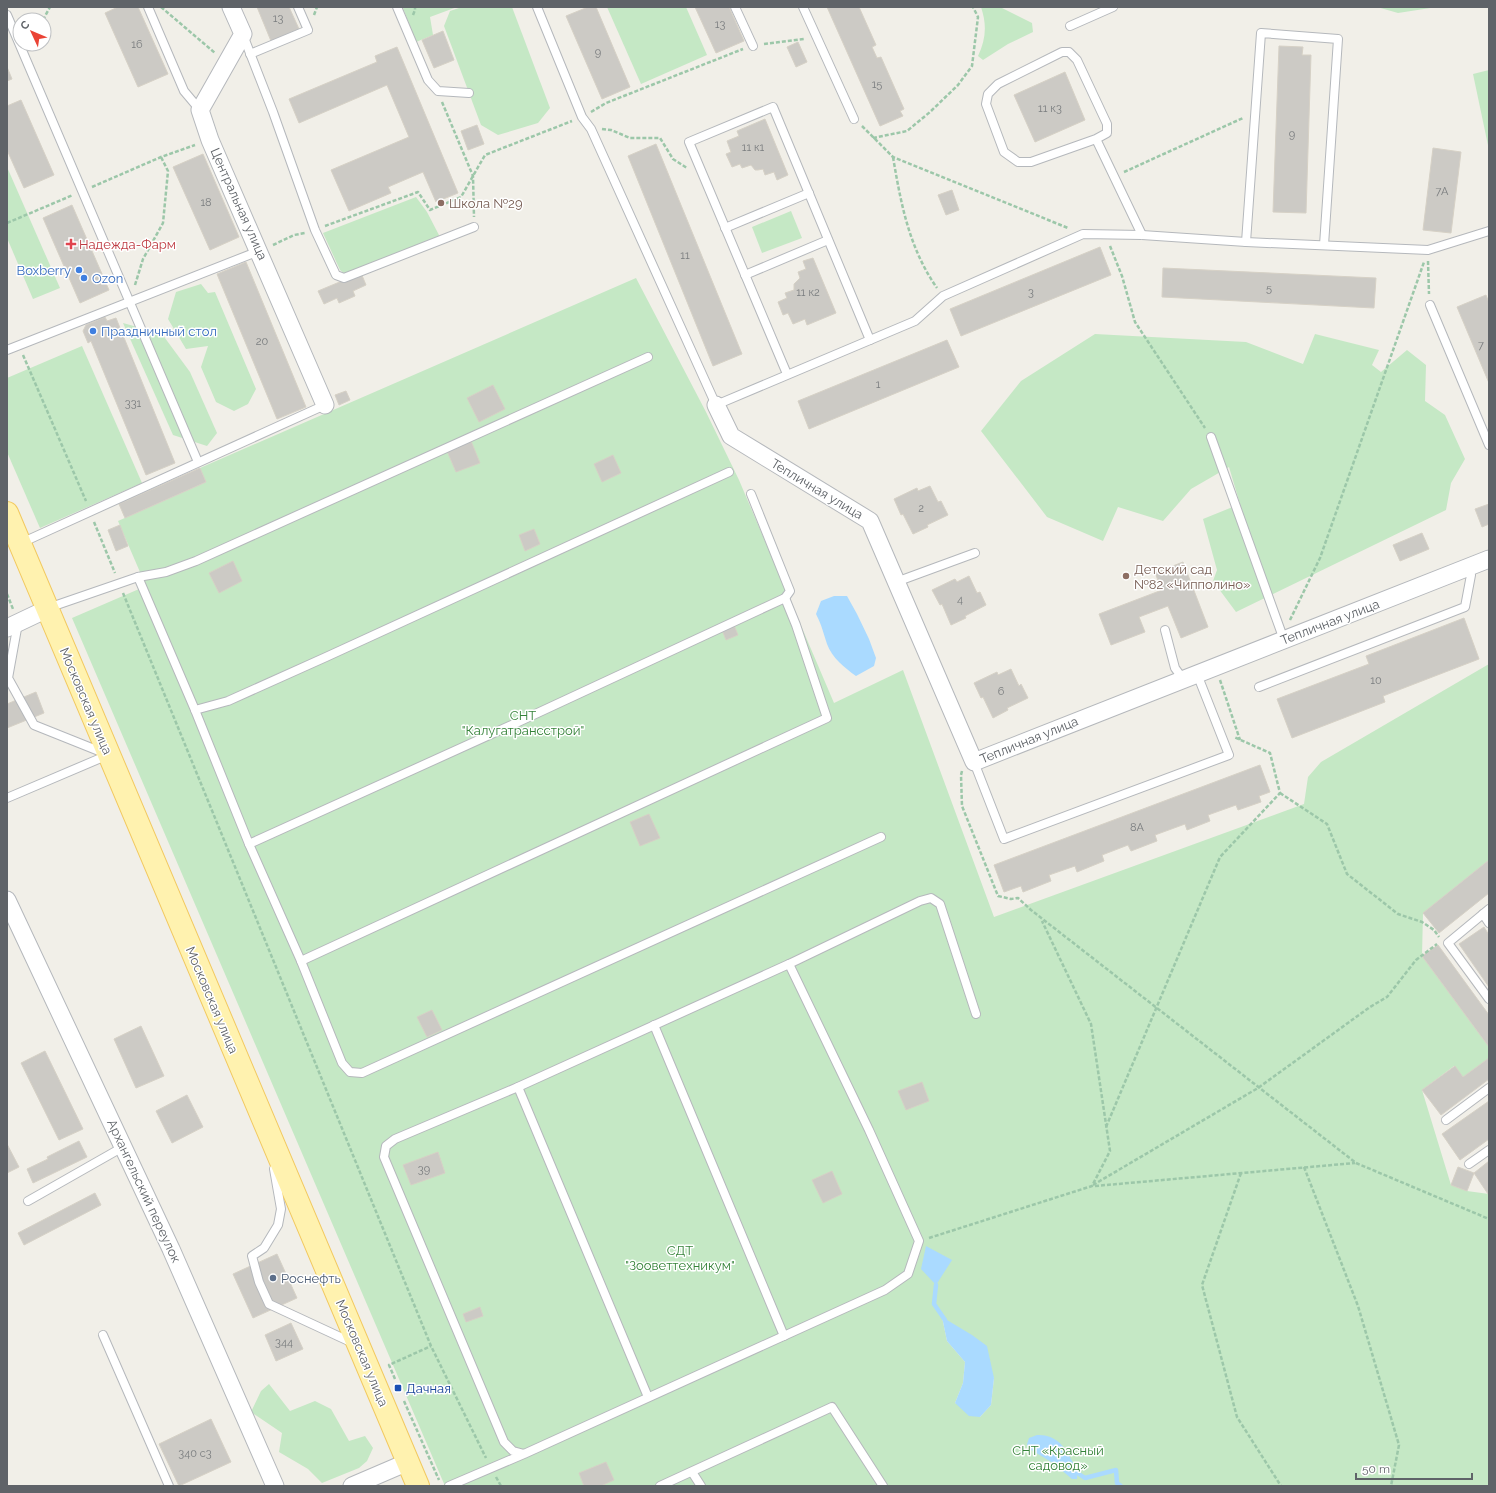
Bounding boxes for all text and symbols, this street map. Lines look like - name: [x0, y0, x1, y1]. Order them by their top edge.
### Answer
- north arrow: [12, 12, 52, 52]
- house number: 13: [273, 12, 283, 25]
- text: С: [18, 18, 33, 33]
- house number: 13: [715, 18, 725, 31]
- house number: 16: [131, 38, 143, 51]
- house number: 9: [595, 46, 601, 59]
- house number: 15: [872, 78, 882, 91]
- house number: 11 к3: [1038, 102, 1062, 115]
- house number: 9: [1289, 128, 1295, 141]
- house number: 11 к1: [742, 141, 765, 154]
- street label: Центральная улица: [208, 146, 270, 262]
- house number: 7А: [1436, 185, 1449, 198]
- house number: 18: [200, 196, 212, 209]
- place label: Школа №29: [449, 196, 523, 211]
- marker: Школа №29: [436, 198, 446, 208]
- place label: Надежда-Фарм: [79, 237, 176, 252]
- marker: Надежда-Фарм: [66, 239, 76, 249]
- house number: 11: [680, 249, 690, 262]
- place label: Boxberry: [17, 263, 71, 278]
- marker: Boxberry: [74, 265, 84, 275]
- place label: Ozon: [92, 271, 123, 286]
- marker: Ozon: [79, 273, 89, 283]
- house number: 5: [1266, 282, 1272, 295]
- house number: 11 к2: [796, 286, 820, 299]
- house number: 3: [1028, 286, 1034, 299]
- place label: Праздничный стол: [101, 324, 217, 339]
- marker: Праздничный стол: [88, 326, 98, 336]
- house number: 20: [256, 335, 268, 348]
- house number: 7: [1478, 339, 1484, 352]
- house number: 1: [876, 378, 881, 391]
- house number: 331: [125, 397, 142, 410]
- street label: Тепличная улица: [768, 456, 866, 522]
- house number: 2: [918, 502, 924, 515]
- place label: Детский сад №82 «Чипполино»: [1134, 562, 1251, 592]
- marker: Детский сад №82 «Чипполино»: [1121, 571, 1131, 581]
- house number: 4: [957, 593, 963, 606]
- street label: Тепличная улица: [1279, 596, 1381, 648]
- street label: Московская улица: [57, 645, 115, 757]
- house number: 10: [1370, 674, 1382, 687]
- house number: 6: [998, 685, 1005, 698]
- park label: СНТ "Калугатрансстрой": [462, 708, 584, 738]
- street label: Тепличная улица: [978, 713, 1080, 767]
- house number: 8А: [1130, 821, 1144, 834]
- street label: Московская улица: [183, 944, 241, 1056]
- street label: Архангельский переулок: [104, 1117, 184, 1265]
- house number: 39: [418, 1163, 430, 1176]
- park label: СДТ "Зооветтехникум": [625, 1243, 735, 1273]
- place label: Роснефть: [281, 1271, 341, 1286]
- marker: Роснефть: [268, 1273, 278, 1283]
- street label: Московская улица: [333, 1297, 391, 1409]
- house number: 344: [275, 1336, 293, 1349]
- place label: Дачная: [406, 1381, 451, 1396]
- marker: Дачная: [393, 1383, 403, 1393]
- park label: СНТ «Красный садовод»: [1012, 1443, 1104, 1473]
- house number: 340 с3: [178, 1447, 212, 1460]
- scale bar: [1356, 1455, 1472, 1481]
- text: 50 m: [1362, 1462, 1390, 1476]

